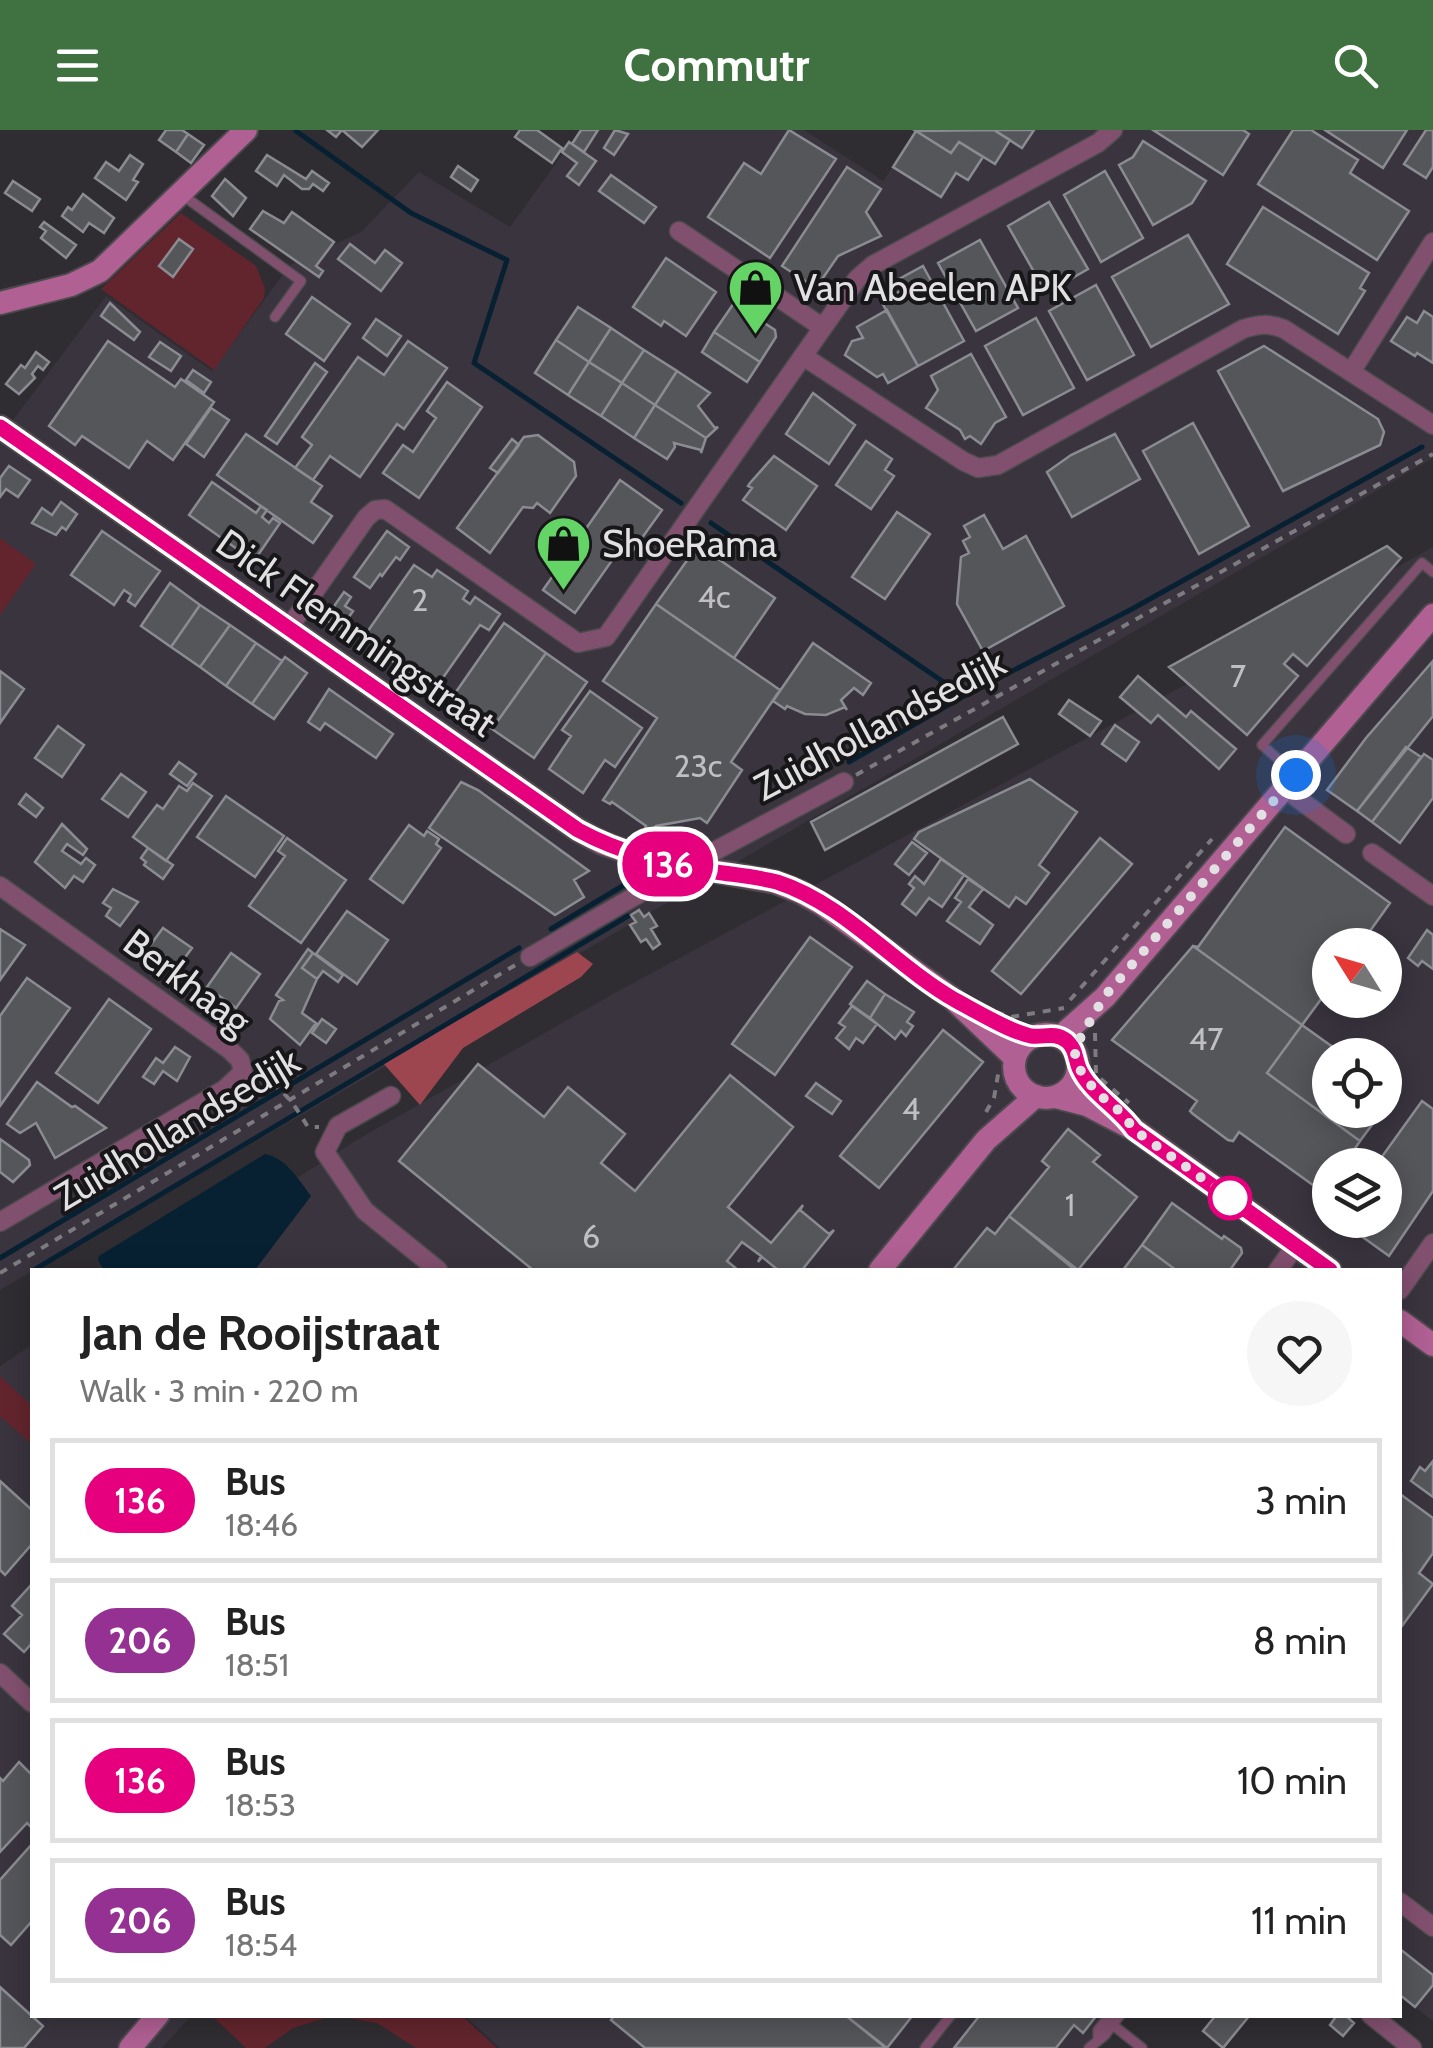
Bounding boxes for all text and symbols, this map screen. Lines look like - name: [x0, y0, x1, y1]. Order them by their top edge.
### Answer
- icon: menu: [50, 38, 105, 93]
- text: Commutr: [624, 38, 809, 92]
- icon: search: [1328, 38, 1383, 93]
- shop icon: Van Abeelen APK: [725, 258, 785, 337]
- place label: Van Abeelen APK: [794, 264, 1072, 311]
- shop icon: ShoeRama: [533, 514, 593, 593]
- street label: Dick Flemmingstraat: [207, 519, 505, 747]
- place label: ShoeRama: [602, 520, 777, 567]
- house number: 4c: [697, 577, 731, 616]
- house number: 2: [412, 580, 428, 619]
- street label: Zuidhollandsedijk: [746, 639, 1014, 811]
- house number: 7: [1230, 656, 1246, 695]
- house number: 23c: [674, 746, 722, 785]
- your location: [1271, 750, 1321, 800]
- line badge: 136: [610, 832, 726, 896]
- text: 136: [642, 843, 694, 886]
- street label: Berkhaag: [114, 919, 261, 1045]
- north arrow: [1312, 928, 1402, 1018]
- map controls: [1312, 928, 1402, 1238]
- house number: 47: [1189, 1019, 1223, 1058]
- street label: Zuidhollandsedijk: [45, 1037, 308, 1220]
- button: locate: [1312, 1038, 1402, 1128]
- house number: 4: [902, 1089, 920, 1128]
- button: layers: [1312, 1148, 1402, 1238]
- unlabelled marker: [1209, 1177, 1251, 1219]
- house number: 1: [1065, 1185, 1075, 1224]
- house number: 6: [582, 1217, 600, 1256]
- button: heart: [1247, 1301, 1352, 1406]
- text: Jan de Rooijstraat: [80, 1304, 440, 1362]
- text: Walk · 3 min · 220 m: [80, 1371, 359, 1410]
- text: Bus: [225, 1458, 286, 1505]
- text: 3 min: [1255, 1477, 1347, 1524]
- text: 136: [114, 1479, 166, 1522]
- text: 18:46: [225, 1505, 298, 1544]
- text: Bus: [225, 1598, 286, 1645]
- text: 8 min: [1253, 1617, 1347, 1664]
- text: 206: [109, 1619, 171, 1662]
- text: 18:51: [225, 1645, 289, 1684]
- text: Bus: [225, 1738, 286, 1785]
- text: 10 min: [1237, 1757, 1347, 1804]
- text: 136: [114, 1759, 166, 1802]
- text: 18:53: [225, 1785, 296, 1824]
- text: Bus: [225, 1878, 286, 1925]
- text: 11 min: [1251, 1897, 1347, 1944]
- text: 206: [109, 1899, 171, 1942]
- text: 18:54: [225, 1925, 297, 1964]

